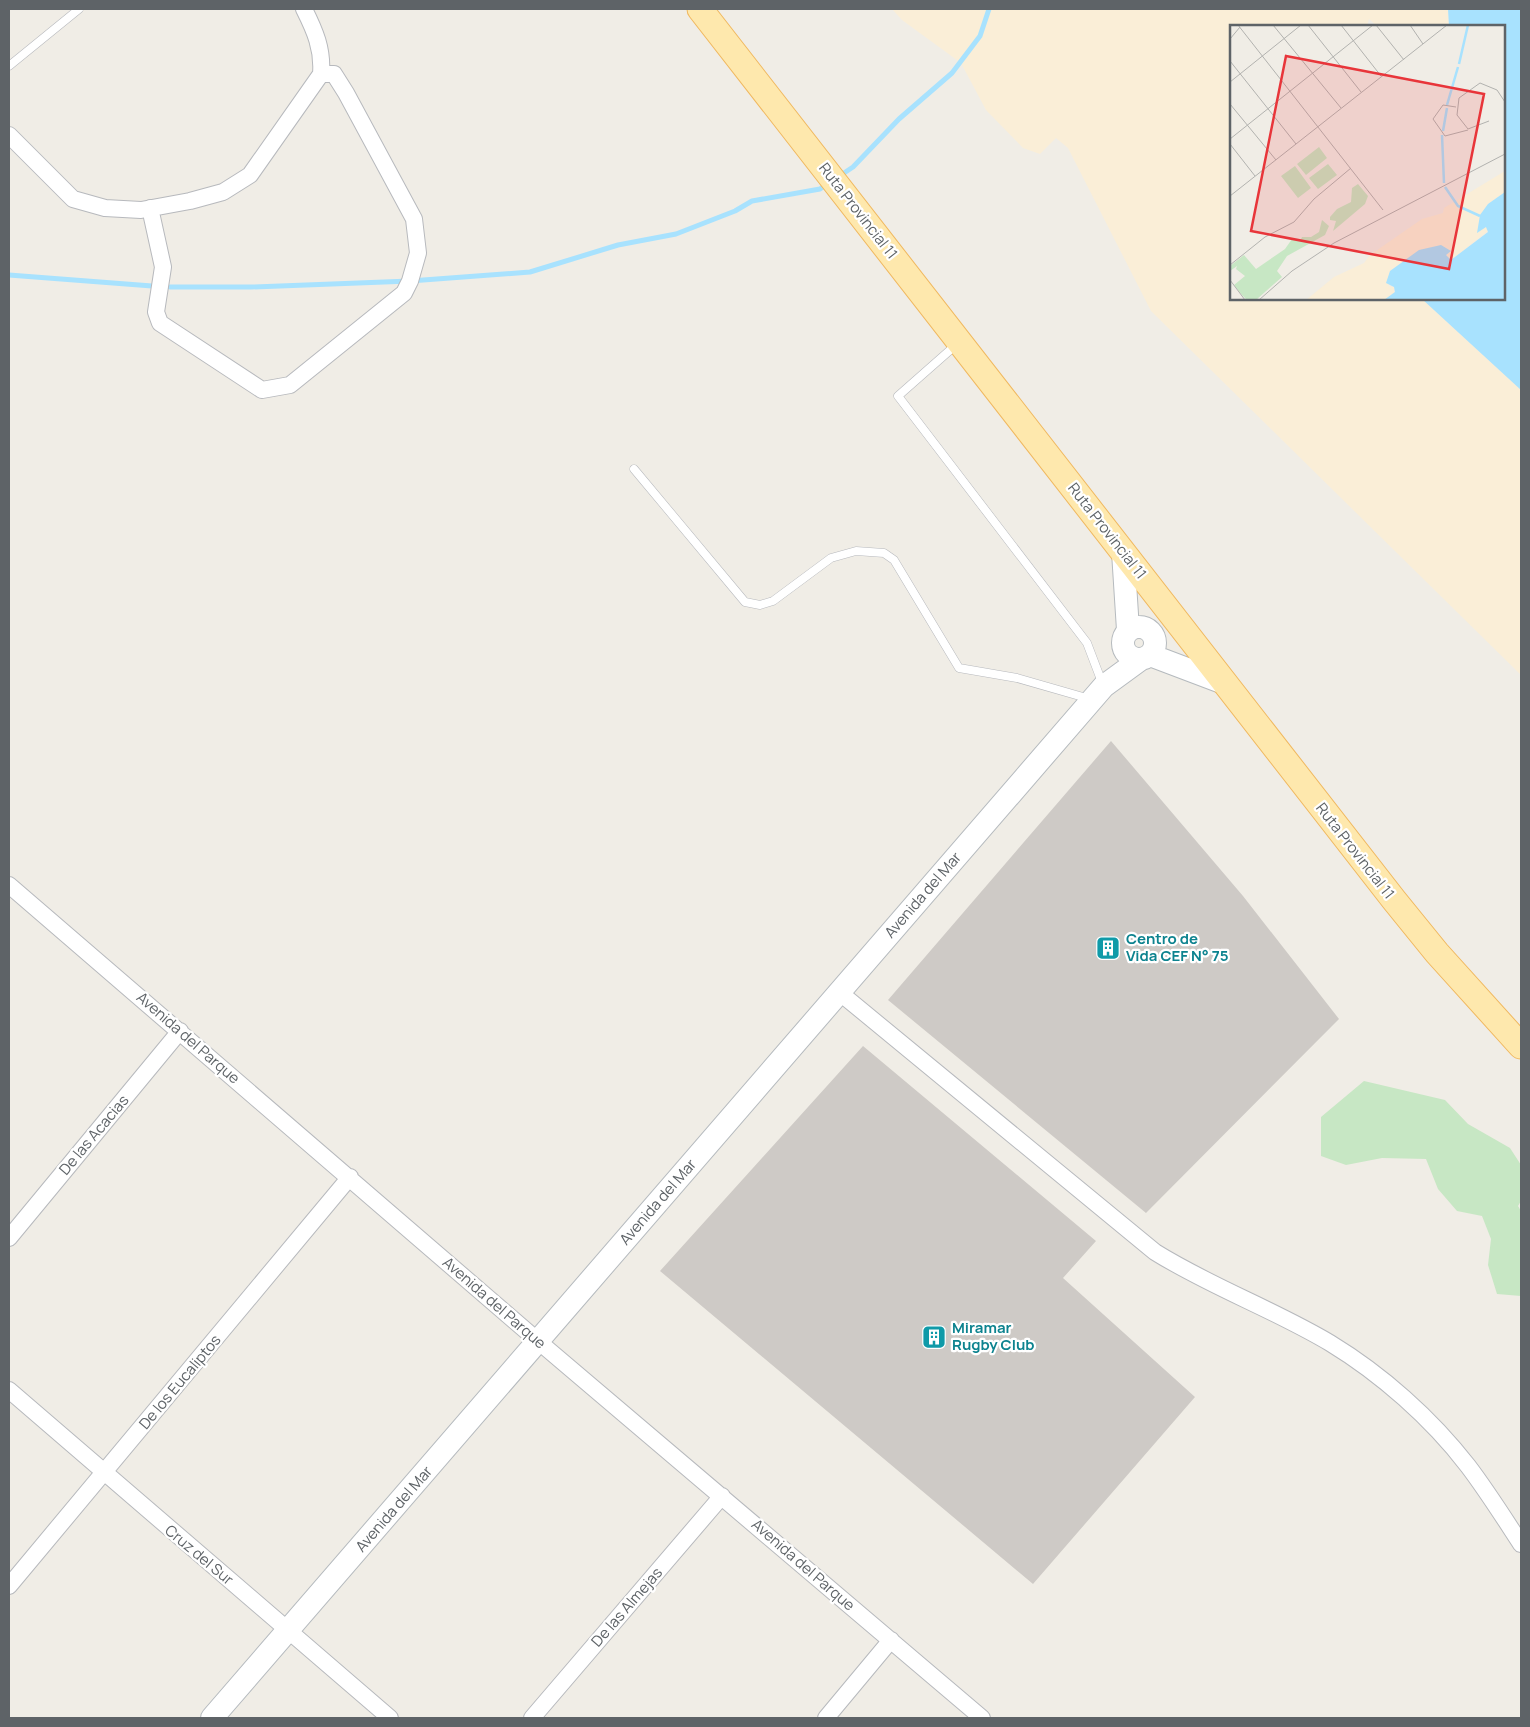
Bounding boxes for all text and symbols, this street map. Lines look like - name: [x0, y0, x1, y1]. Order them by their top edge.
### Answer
- inset map: [1230, 25, 1505, 300]
- street label: Ruta Provincial 11: [814, 158, 903, 263]
- street label: Ruta Provincial 11: [1063, 478, 1152, 583]
- street label: Ruta Provincial 11: [1311, 798, 1400, 903]
- street label: Avenida del Mar: [879, 847, 966, 942]
- place label: Centro de Vida CEF N° 75: [1126, 928, 1229, 966]
- building icon: Centro de Vida CEF N° 75: [1095, 935, 1121, 961]
- street label: Avenida del Parque: [132, 987, 245, 1089]
- street label: De las Acacias: [54, 1090, 133, 1179]
- street label: Avenida del Mar: [614, 1154, 701, 1249]
- street label: Avenida del Parque: [438, 1252, 551, 1354]
- place label: Miramar Rugby Club: [952, 1317, 1035, 1355]
- building icon: Miramar Rugby Club: [921, 1324, 947, 1350]
- street label: De los Eucaliptos: [134, 1330, 225, 1433]
- street label: Avenida del Mar: [350, 1461, 437, 1556]
- street label: Avenida del Parque: [747, 1514, 860, 1616]
- street label: Cruz del Sur: [161, 1520, 239, 1590]
- street label: De las Almejas: [586, 1562, 667, 1651]

